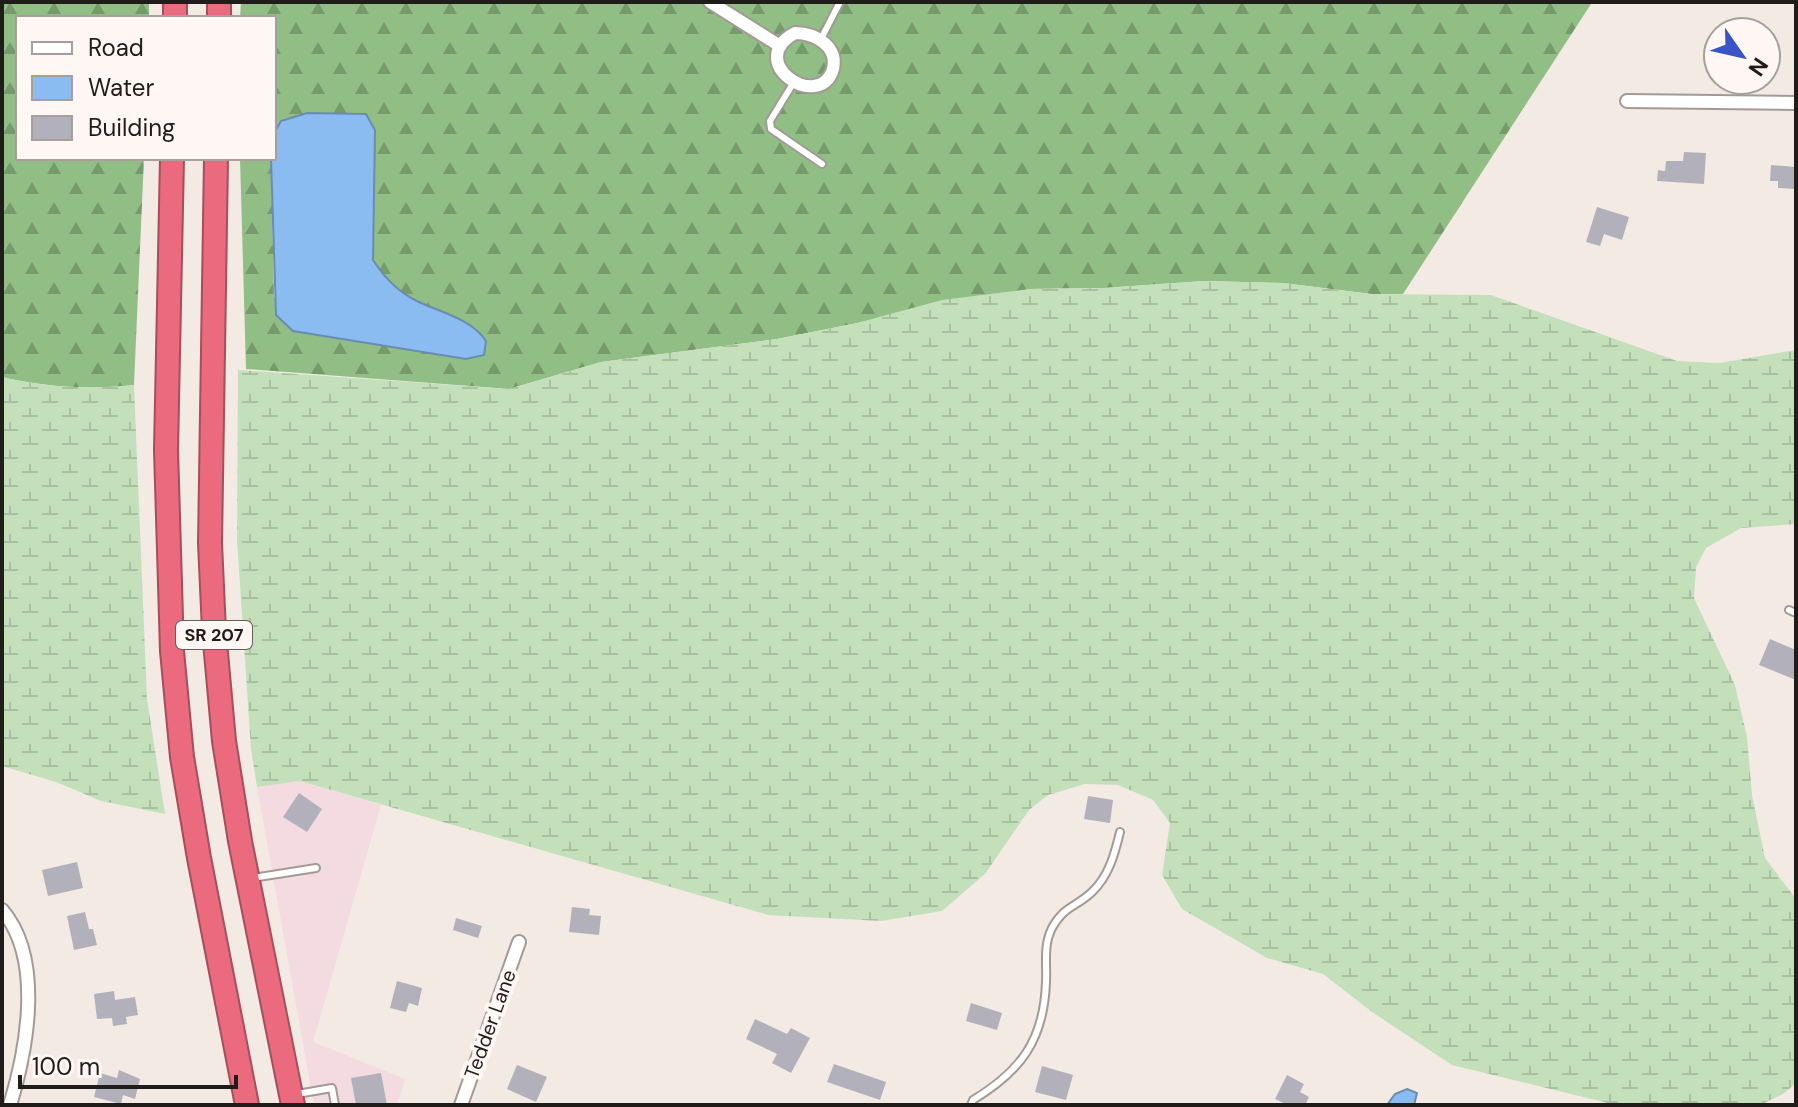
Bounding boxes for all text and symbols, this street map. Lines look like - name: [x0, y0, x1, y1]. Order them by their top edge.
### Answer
- legend: [16, 16, 276, 160]
- north arrow: [1702, 16, 1782, 96]
- text: Road: [88, 32, 144, 63]
- text: N: [1742, 52, 1775, 82]
- text: Water: [88, 72, 154, 103]
- text: Building: [88, 112, 175, 143]
- road number: SR 207: [176, 621, 252, 649]
- street label: Tedder Lane: [458, 966, 522, 1082]
- scale bar: [20, 1039, 236, 1089]
- text: 100 m: [32, 1051, 100, 1082]

